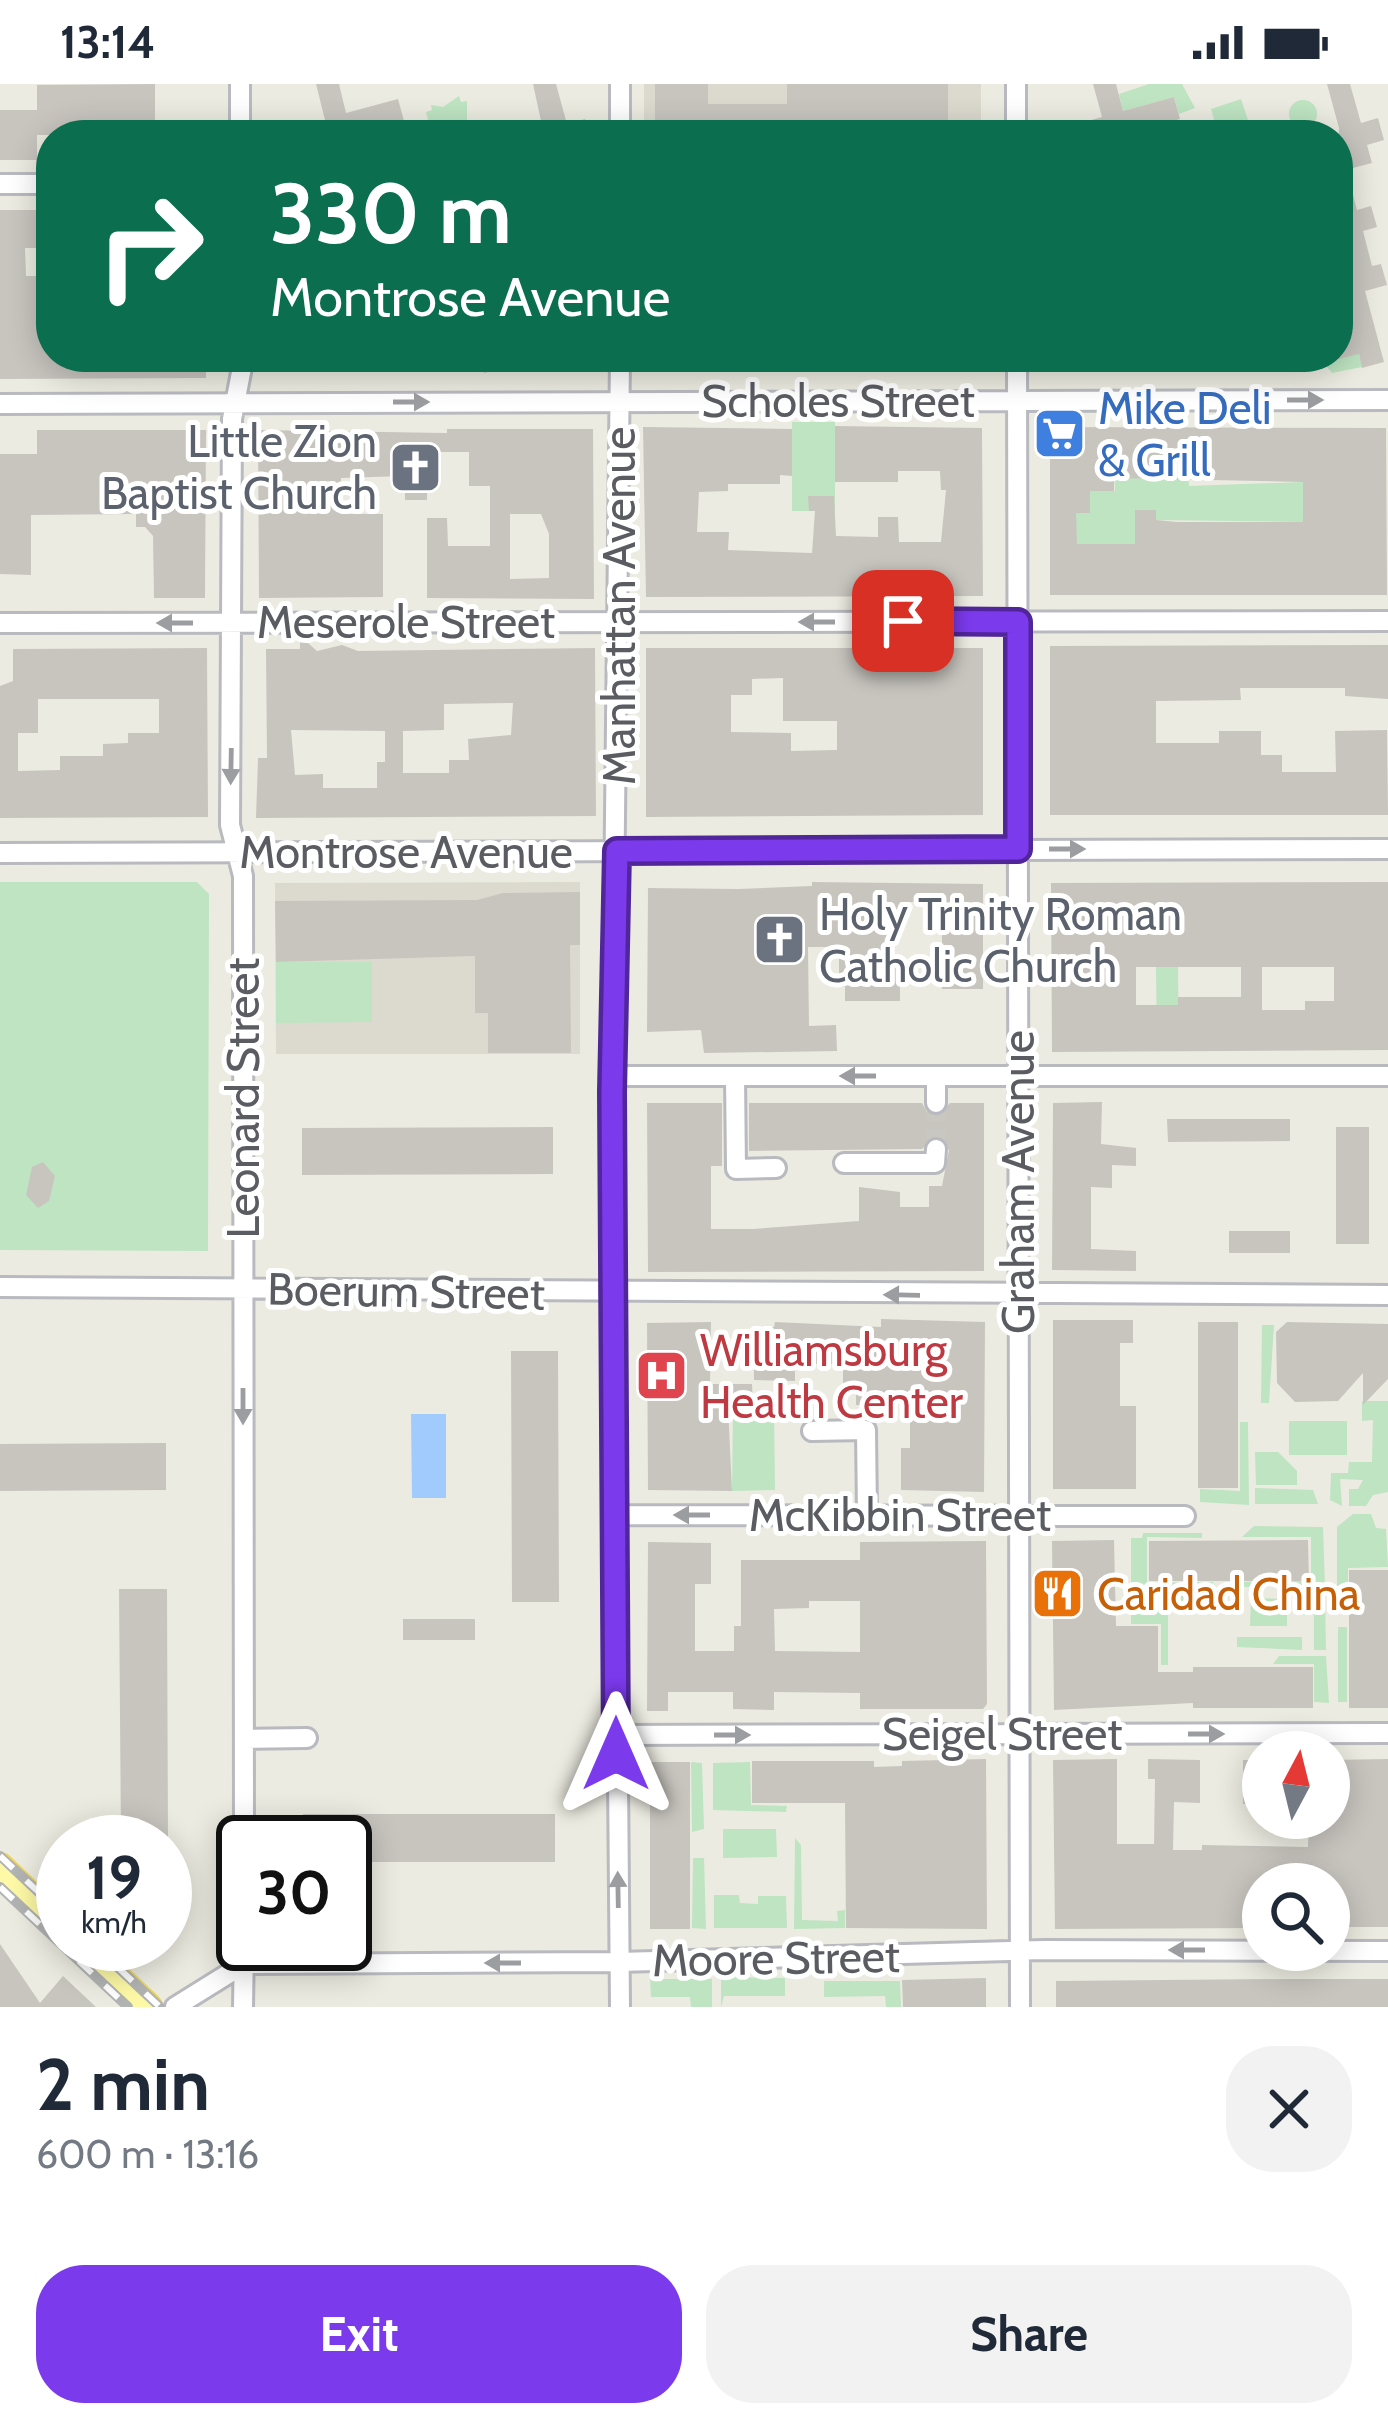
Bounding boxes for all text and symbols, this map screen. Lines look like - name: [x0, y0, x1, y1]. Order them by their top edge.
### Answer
- text: 13:14: [60, 15, 155, 69]
- text: 330 m: [270, 162, 512, 264]
- icon: right: [72, 168, 228, 324]
- text: Montrose Avenue: [270, 264, 670, 330]
- street label: Scholes Street: [701, 374, 975, 428]
- place label: Mike Deli & Grill: [1098, 381, 1272, 487]
- one-way arrow: [1287, 390, 1325, 410]
- one-way arrow: [393, 392, 431, 412]
- supermarket icon: Mike Deli & Grill: [1031, 406, 1087, 462]
- place label: Little Zion Baptist Church: [101, 414, 377, 520]
- street label: Manhattan Avenue: [592, 427, 646, 785]
- church icon: Little Zion Baptist Church: [388, 439, 444, 495]
- pin: [852, 570, 954, 672]
- icon: arrive: [870, 588, 936, 654]
- street label: Meserole Street: [257, 595, 555, 649]
- one-way arrow: [797, 612, 835, 631]
- one-way arrow: [155, 613, 193, 633]
- one-way arrow: [221, 748, 241, 786]
- street label: Montrose Avenue: [239, 825, 573, 879]
- one-way arrow: [1049, 839, 1087, 859]
- place label: Holy Trinity Roman Catholic Church: [819, 887, 1182, 993]
- church icon: Holy Trinity Roman Catholic Church: [752, 912, 808, 968]
- street label: Leonard Street: [216, 957, 270, 1239]
- street label: Graham Avenue: [991, 1030, 1045, 1334]
- one-way arrow: [838, 1066, 876, 1086]
- street label: Boerum Street: [267, 1262, 545, 1320]
- one-way arrow: [882, 1286, 920, 1305]
- place label: Williamsburg Health Center: [700, 1323, 964, 1429]
- hospital icon: Williamsburg Health Center: [633, 1348, 689, 1404]
- one-way arrow: [233, 1388, 253, 1426]
- street label: McKibbin Street: [749, 1488, 1051, 1542]
- one-way arrow: [672, 1505, 710, 1525]
- restaurant icon: Caridad China: [1030, 1566, 1086, 1622]
- place label: Caridad China: [1097, 1567, 1361, 1621]
- position arrow: [553, 1691, 679, 1817]
- street label: Seigel Street: [882, 1707, 1122, 1761]
- one-way arrow: [1188, 1724, 1226, 1743]
- one-way arrow: [714, 1725, 752, 1745]
- north arrow: [1242, 1731, 1350, 1839]
- map controls: [1242, 1731, 1350, 1971]
- speed limit sign: 30: [216, 1815, 372, 1971]
- text: 19: [86, 1841, 142, 1914]
- button: search: [1242, 1863, 1350, 1971]
- one-way arrow: [608, 1870, 628, 1908]
- text: km/h: [81, 1904, 147, 1941]
- street label: Moore Street: [652, 1929, 900, 1987]
- one-way arrow: [1167, 1940, 1205, 1960]
- one-way arrow: [483, 1953, 521, 1972]
- text: 2 min: [36, 2041, 210, 2128]
- button: close: [1226, 2046, 1352, 2172]
- text: 600 m · 13:16: [36, 2130, 259, 2178]
- button: Exit: [36, 2265, 682, 2403]
- button: Share: [706, 2265, 1352, 2403]

